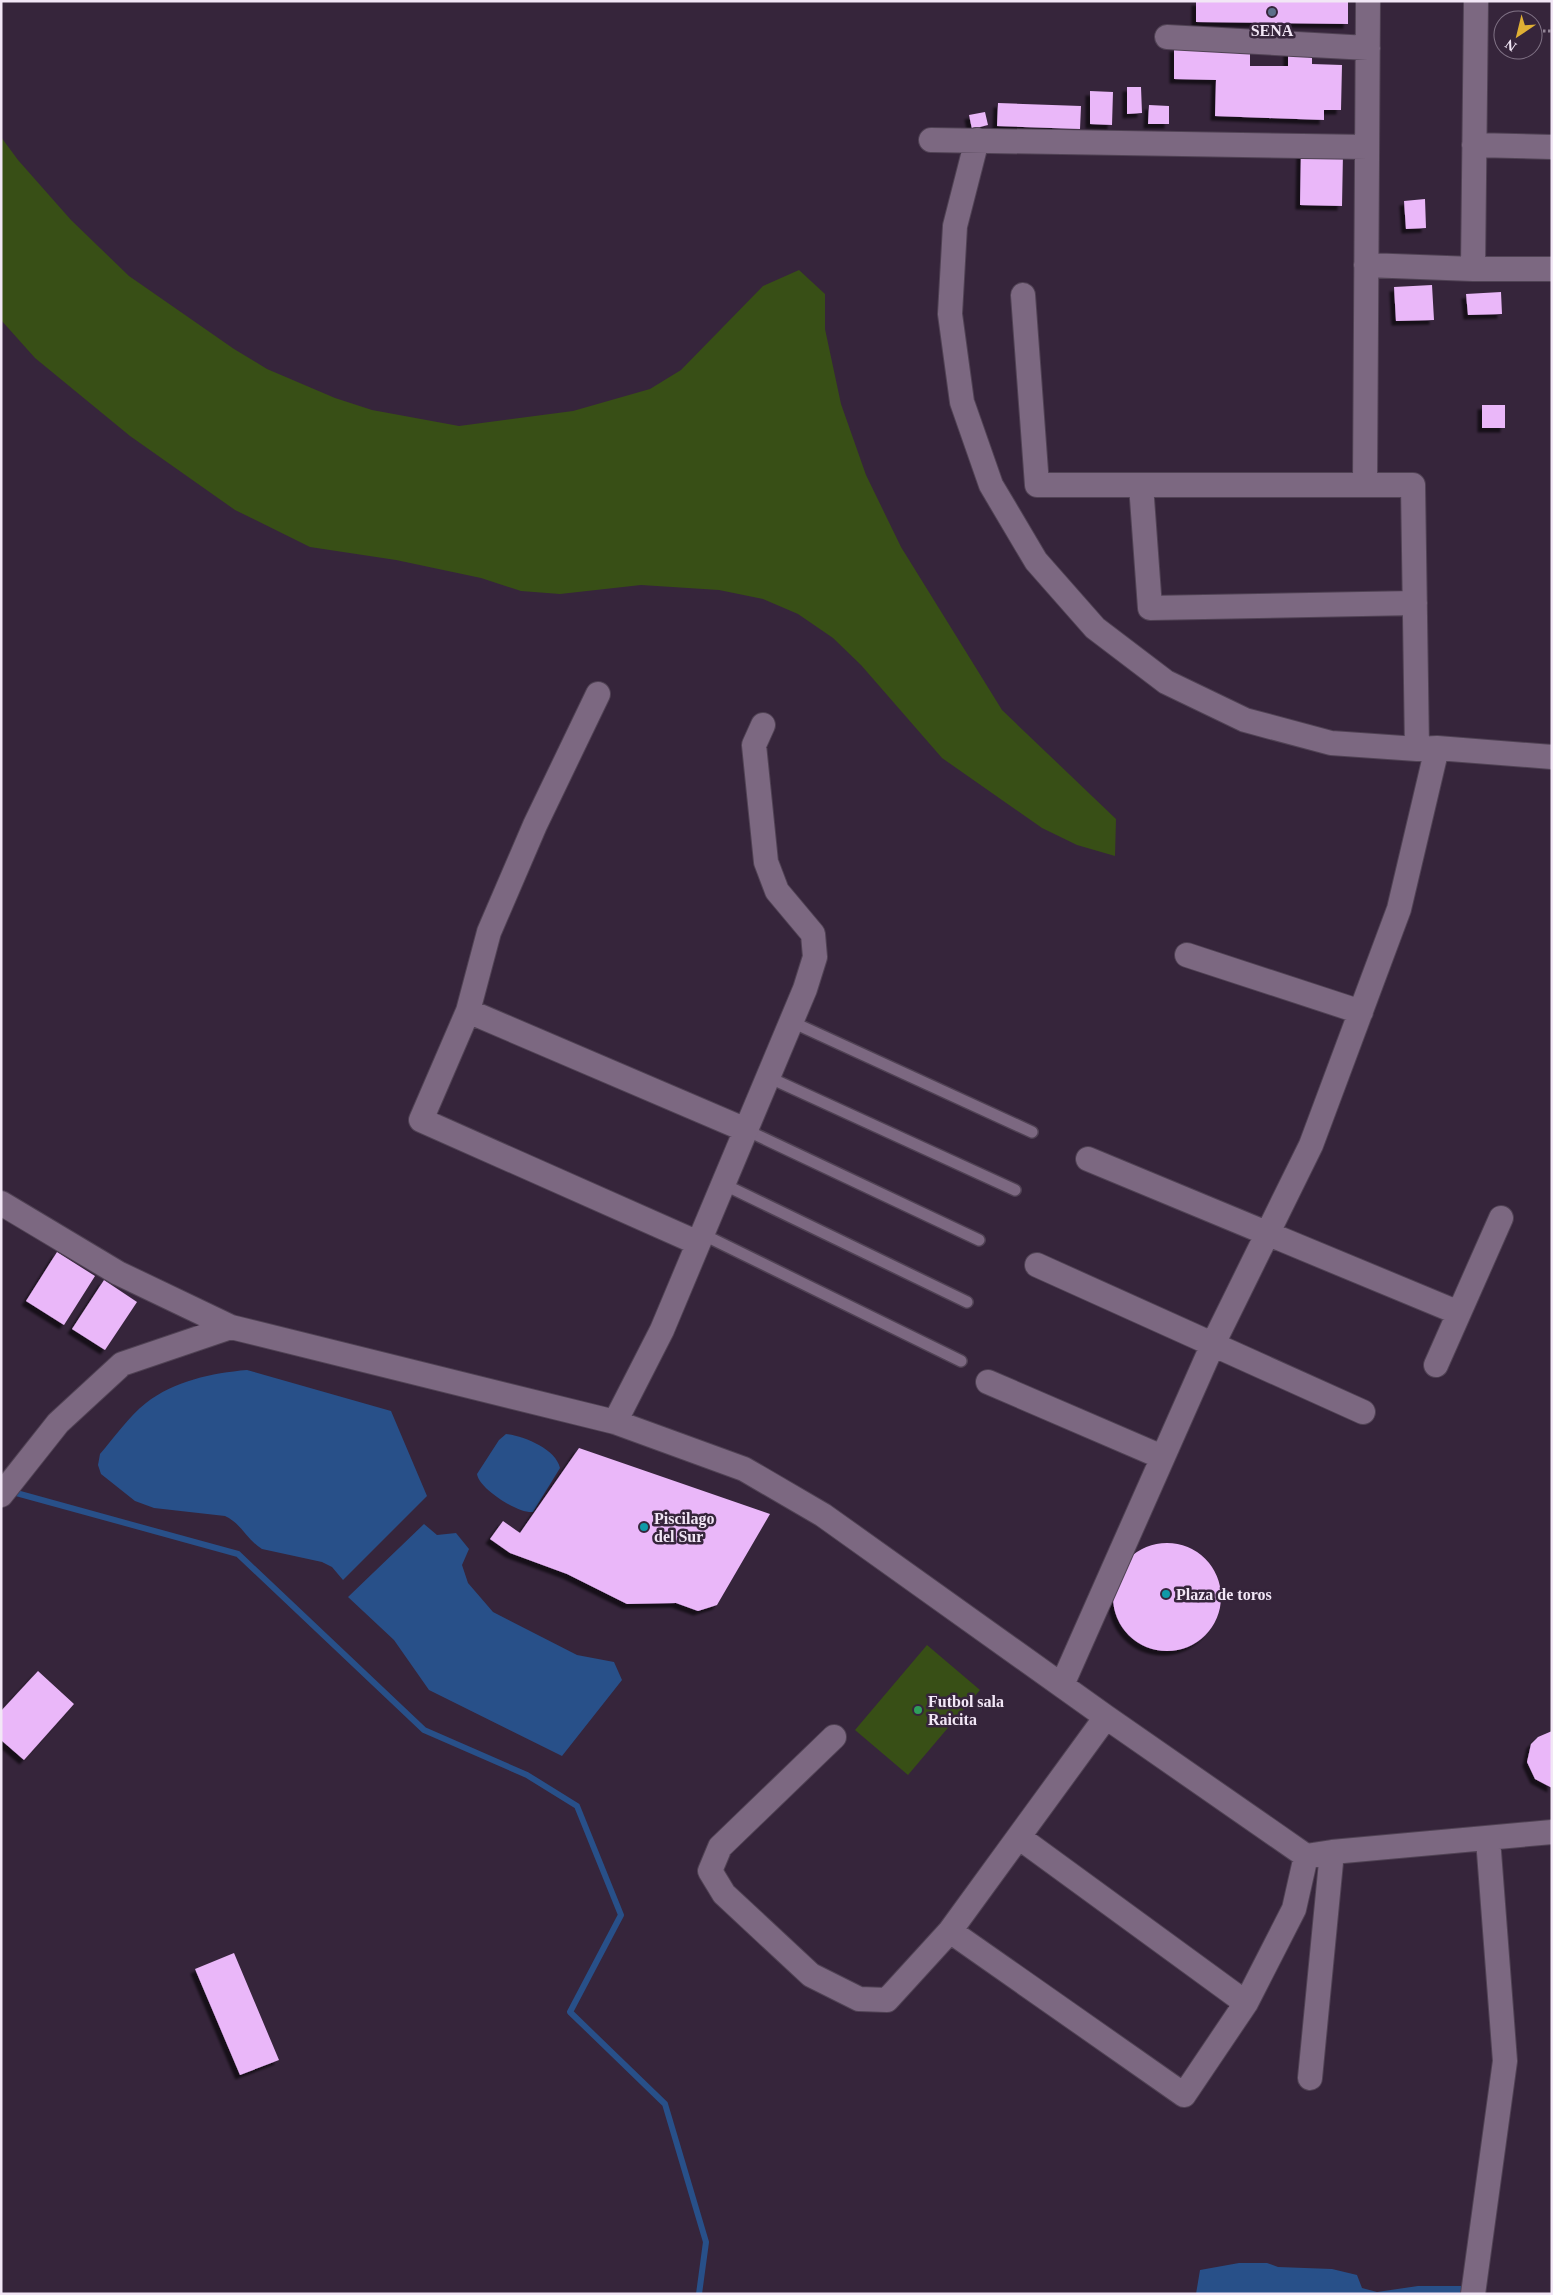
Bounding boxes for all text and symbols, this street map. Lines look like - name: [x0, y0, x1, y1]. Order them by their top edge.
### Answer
- marker: SENA: [1266, 6, 1278, 18]
- north arrow: [1493, 10, 1543, 60]
- place label: SENA: [1251, 22, 1294, 39]
- text: N: [1502, 36, 1519, 54]
- place label: Piscilago del Sur: [654, 1510, 714, 1545]
- marker: Piscilago del Sur: [638, 1521, 650, 1533]
- place label: Plaza de toros: [1176, 1586, 1272, 1603]
- marker: Plaza de toros: [1160, 1588, 1172, 1600]
- place label: Futbol sala Raicita: [928, 1693, 1004, 1728]
- marker: Futbol sala Raicita: [912, 1704, 924, 1716]

